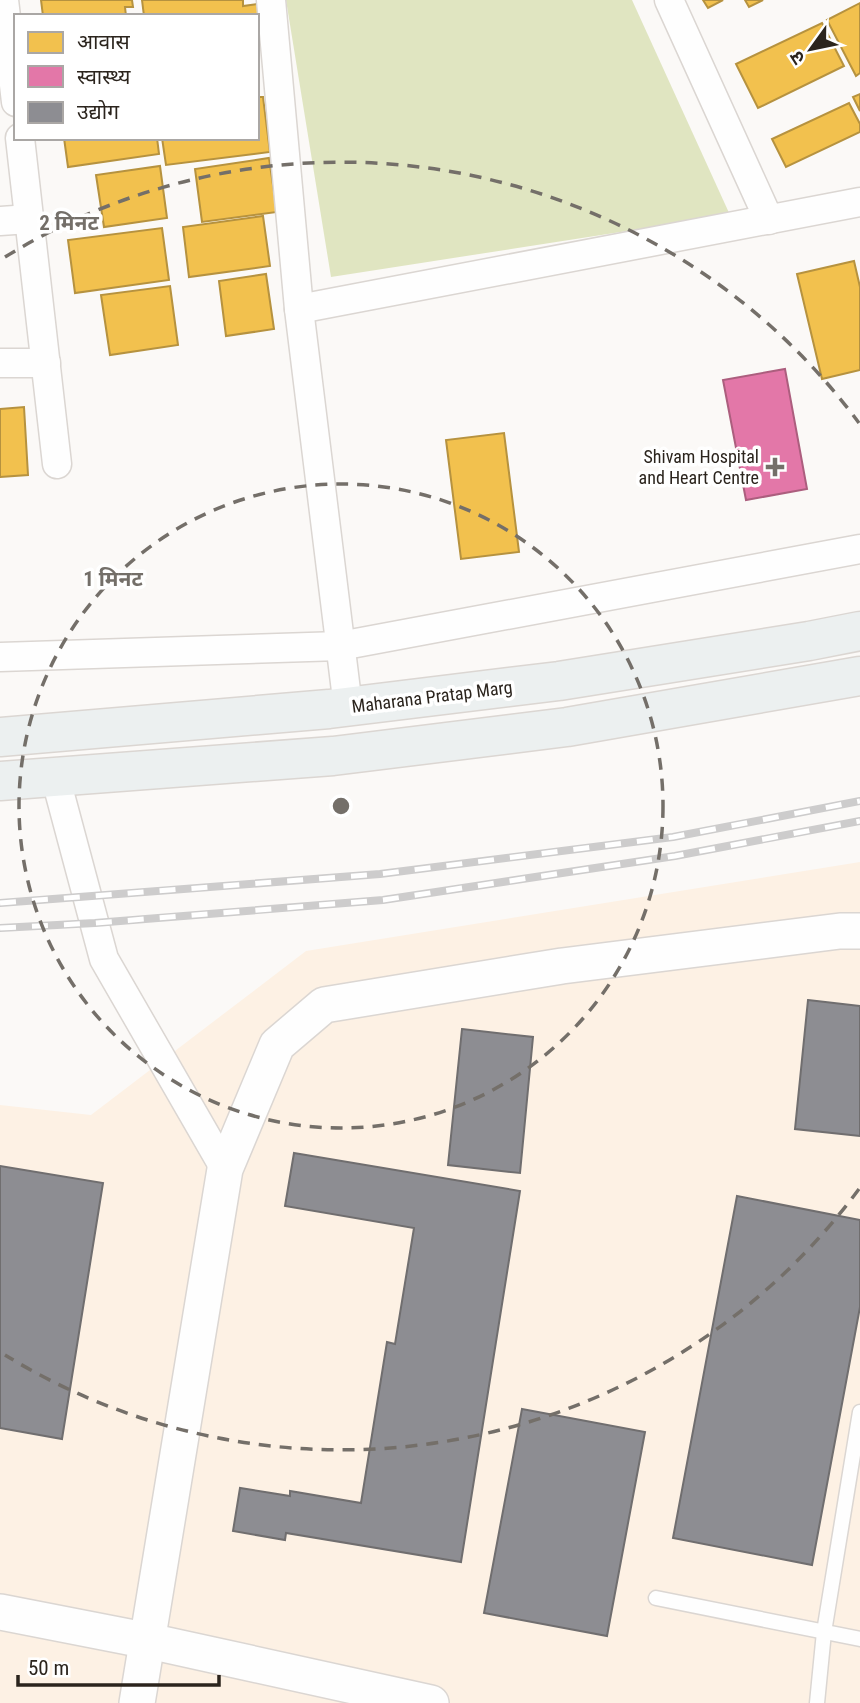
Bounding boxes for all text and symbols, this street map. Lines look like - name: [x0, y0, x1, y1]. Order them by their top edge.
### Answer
- legend: [14, 14, 259, 140]
- north arrow: [776, 14, 846, 84]
- text: आवास: [77, 30, 131, 54]
- text: उ: [784, 46, 810, 69]
- text: स्वास्थ्य: [77, 65, 131, 89]
- text: उद्योग: [77, 100, 120, 124]
- text: 2 मिनट: [39, 211, 99, 235]
- place label: Shivam Hospital and Heart Centre: [639, 446, 759, 488]
- marker: Shivam Hospital and Heart Centre: [765, 457, 785, 477]
- text: 1 मिनट: [83, 567, 143, 591]
- street label: Maharana Pratap Marg: [350, 676, 514, 717]
- centre of rings: [329, 794, 353, 818]
- scale bar: [18, 1644, 219, 1688]
- text: 50 m: [28, 1656, 69, 1680]

